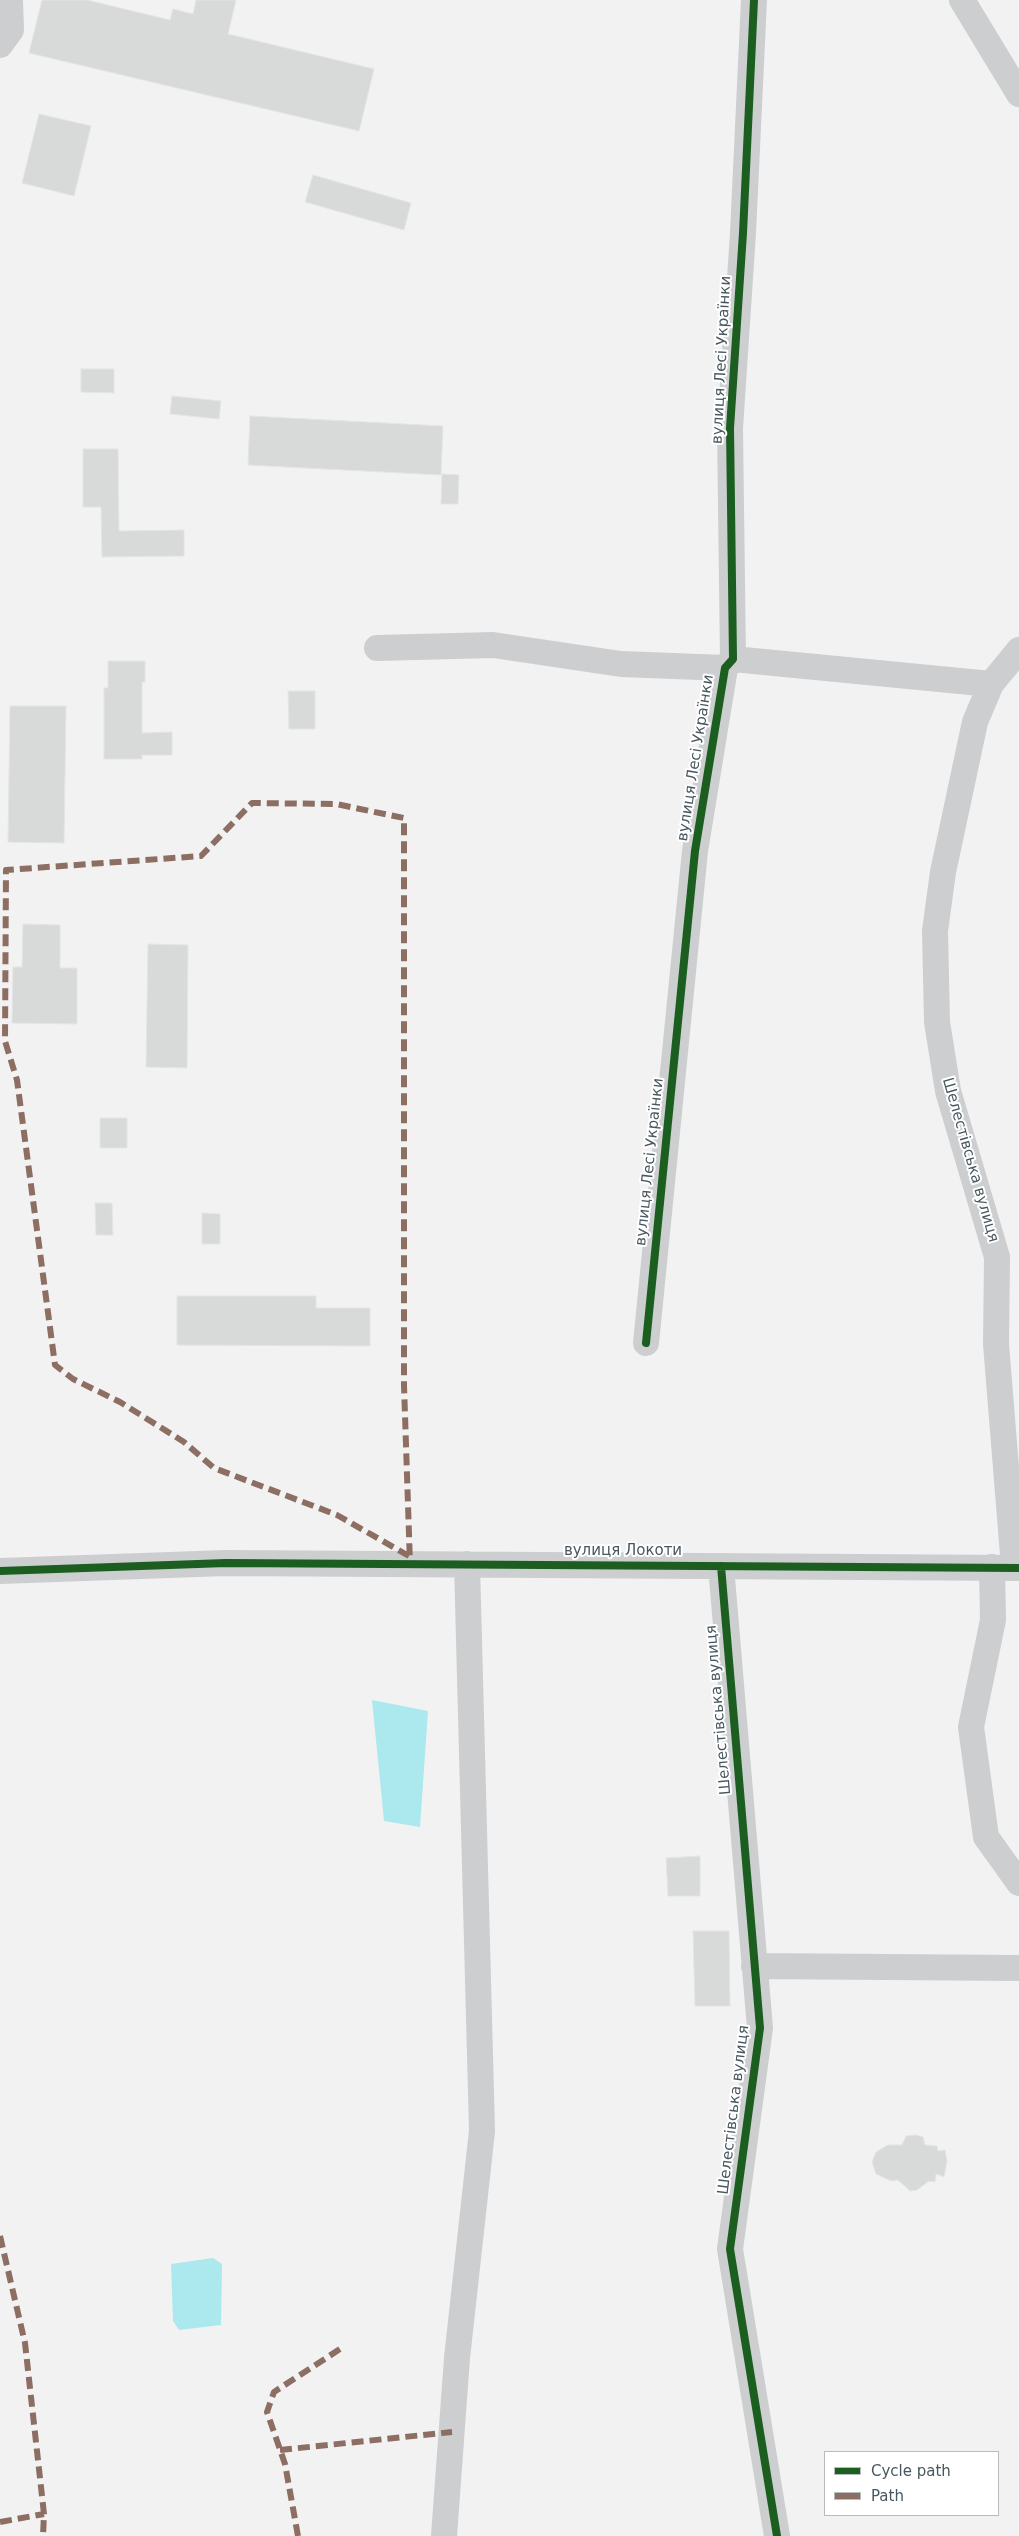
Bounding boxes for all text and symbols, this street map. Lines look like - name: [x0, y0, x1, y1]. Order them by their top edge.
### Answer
- street label: вулиця Лесі Українки: [709, 275, 735, 445]
- street label: вулиця Лесі Українки: [674, 673, 718, 843]
- street label: Шелестівська вулиця: [938, 1076, 1002, 1244]
- street label: вулиця Лесі Українки: [632, 1077, 668, 1247]
- street label: вулиця Локоти: [564, 1542, 682, 1560]
- street label: Шелестівська вулиця: [703, 1624, 735, 1796]
- street label: Шелестівська вулиця: [715, 2024, 753, 2196]
- legend: [824, 2451, 999, 2516]
- text: Cycle path: [871, 2462, 951, 2480]
- text: Path: [871, 2487, 904, 2505]

